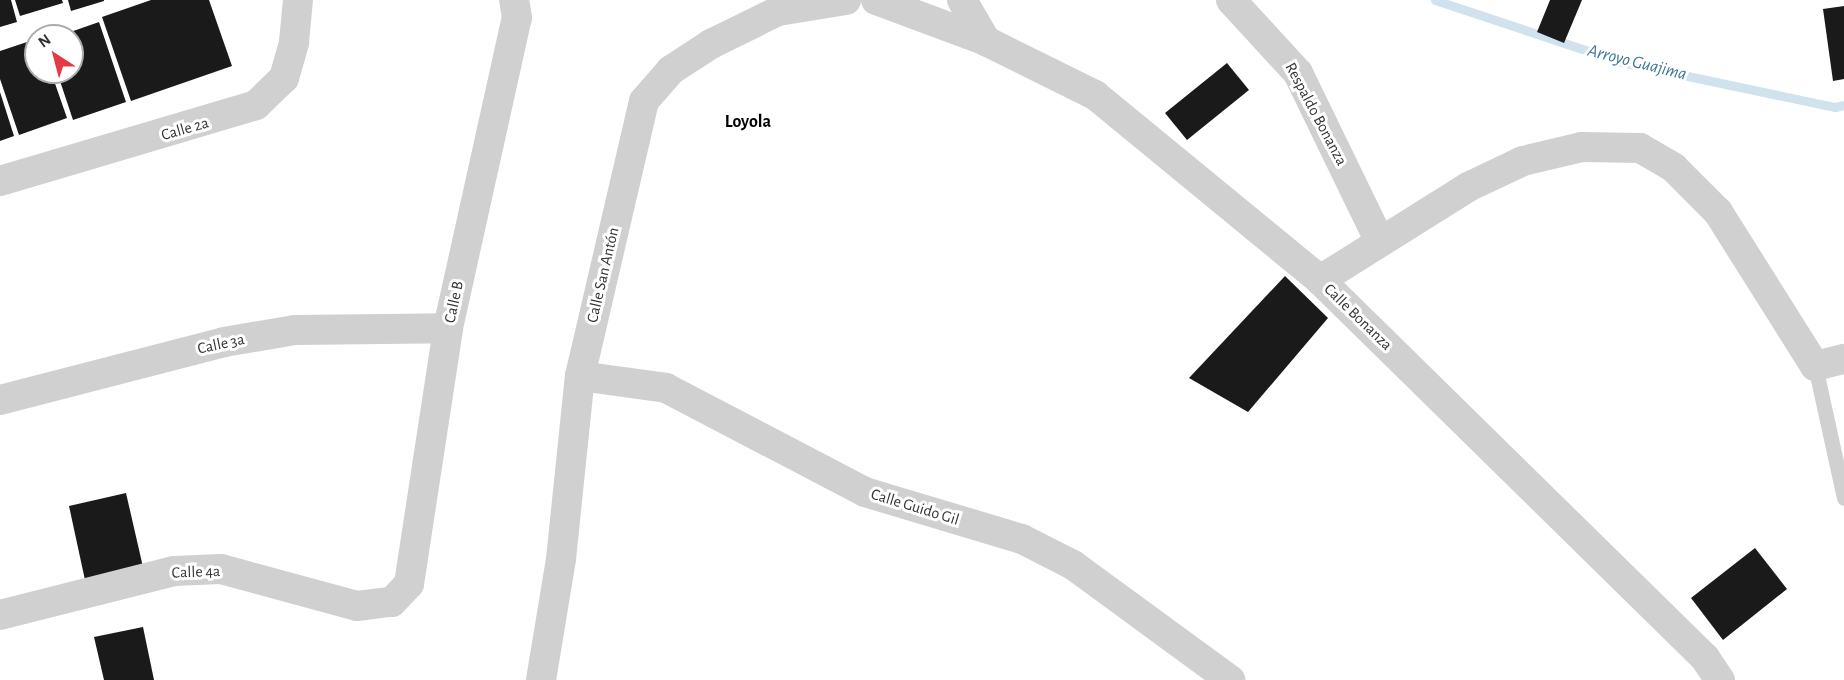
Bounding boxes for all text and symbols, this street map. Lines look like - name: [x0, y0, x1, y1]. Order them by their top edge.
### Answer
- north arrow: [24, 24, 84, 84]
- text: N: [35, 31, 54, 51]
- water label: Arroyo Guajima: [1585, 40, 1689, 86]
- street label: Respaldo Bonanza: [1281, 59, 1351, 169]
- district label: Loyola: [725, 111, 771, 133]
- street label: Calle 2a: [159, 113, 211, 145]
- street label: Calle San Antón: [583, 226, 623, 324]
- street label: Calle B: [440, 279, 468, 325]
- street label: Calle Bonanza: [1320, 280, 1396, 354]
- street label: Calle 3a: [196, 330, 246, 358]
- street label: Calle Guido Gil: [869, 484, 961, 530]
- street label: Calle 4a: [171, 562, 221, 582]

